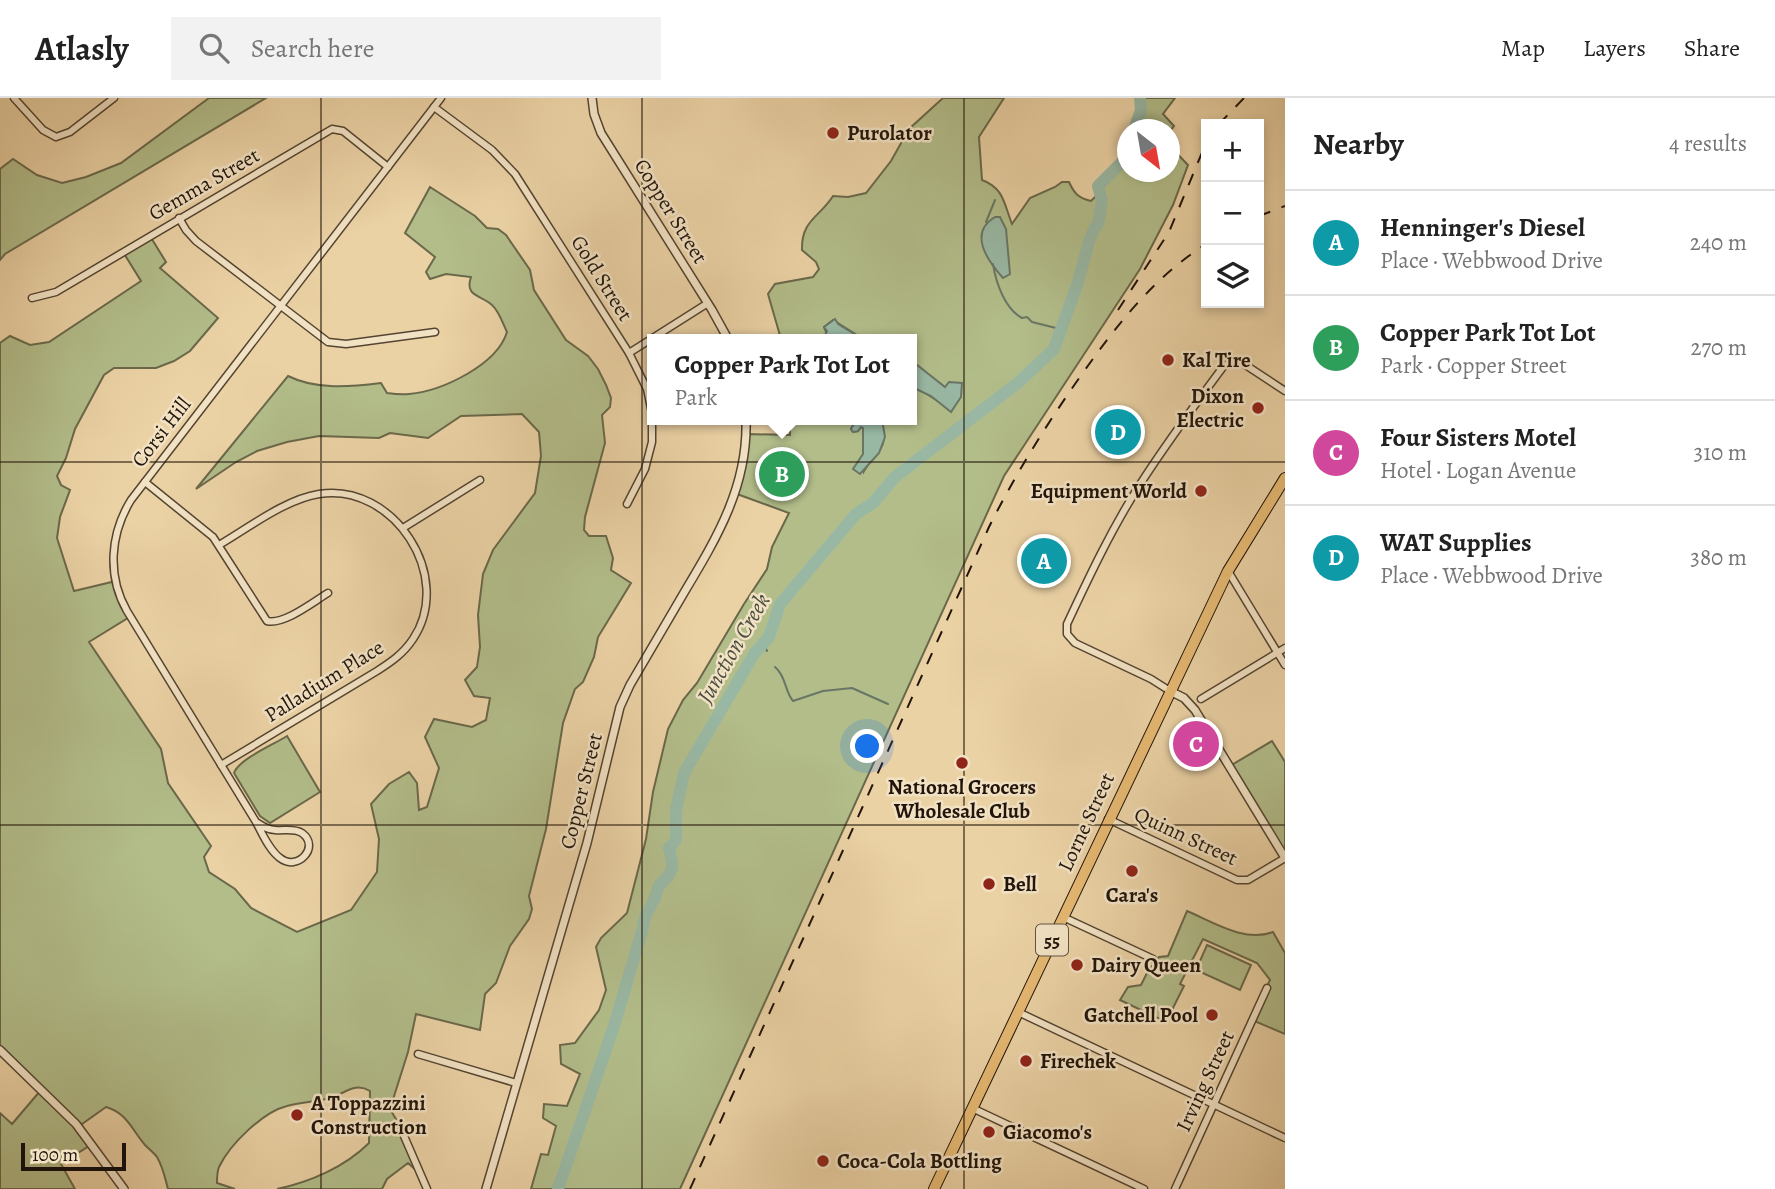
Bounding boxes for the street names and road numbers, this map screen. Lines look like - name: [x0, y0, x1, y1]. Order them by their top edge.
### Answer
- street label: Gemma Street: [144, 141, 265, 227]
- street label: Copper Street: [628, 153, 714, 269]
- street label: Gold Street: [565, 230, 639, 326]
- street label: Corsi Hill: [125, 391, 197, 473]
- street label: Palladium Place: [259, 633, 389, 729]
- street label: Copper Street: [553, 730, 609, 852]
- street label: Lorne Street: [1051, 768, 1121, 876]
- street label: Quinn Street: [1130, 800, 1242, 872]
- road number: 55: [1036, 925, 1068, 956]
- street label: Irving Street: [1169, 1026, 1241, 1136]

